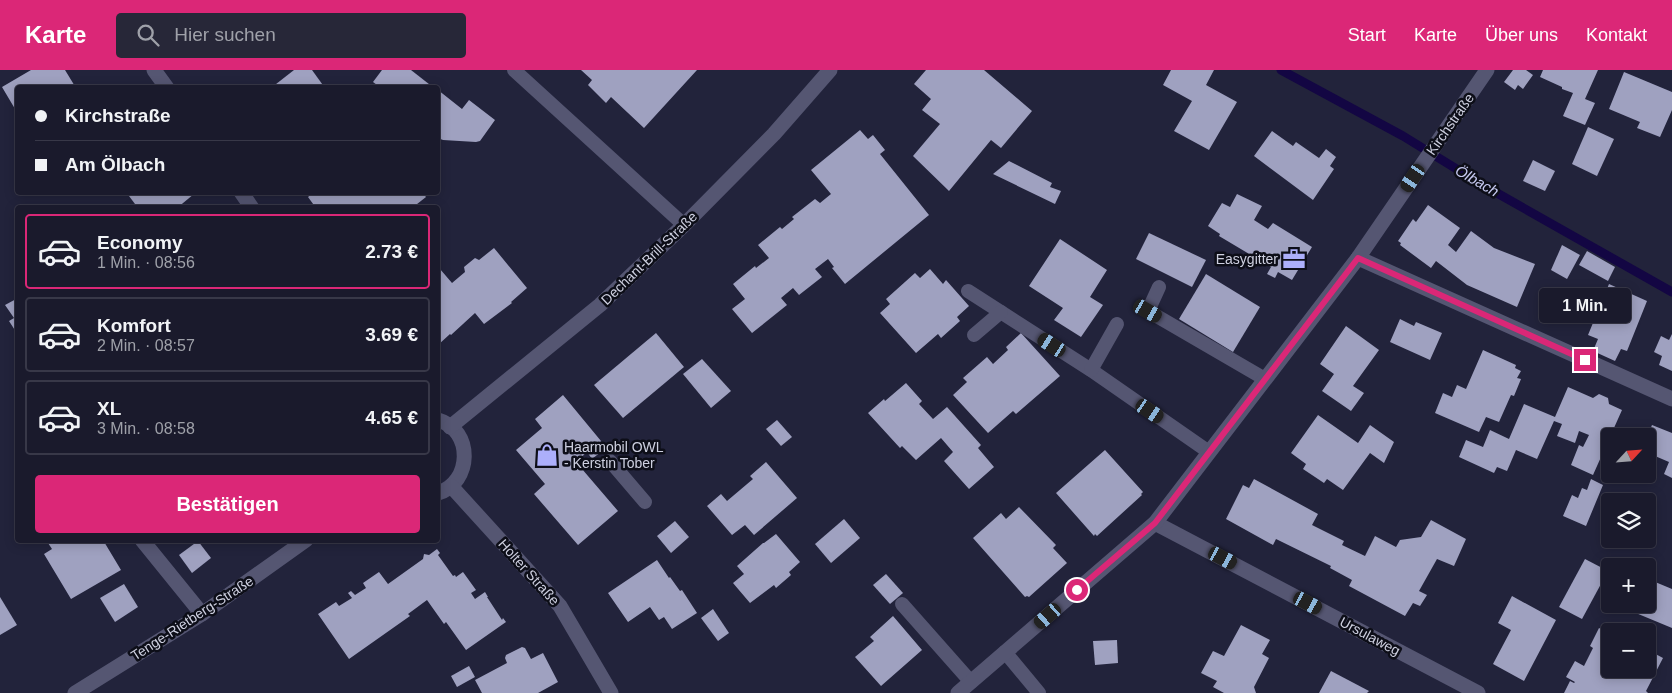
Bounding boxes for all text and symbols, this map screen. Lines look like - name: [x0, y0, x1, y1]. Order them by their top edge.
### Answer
- search box: [116, 13, 466, 58]
- text: Karte: [25, 21, 86, 48]
- icon: search: [134, 21, 162, 49]
- text: Hier suchen: [174, 24, 276, 45]
- text: Start: [1348, 25, 1386, 45]
- text: Karte: [1414, 25, 1457, 45]
- text: Über uns: [1485, 25, 1558, 45]
- text: Kontakt: [1586, 25, 1647, 45]
- street label: Kirchstraße: [1423, 90, 1477, 158]
- text: Kirchstraße: [65, 105, 171, 126]
- text: Am Ölbach: [65, 154, 165, 175]
- car: [1398, 161, 1427, 195]
- water label: Ölbach: [1452, 161, 1502, 200]
- street label: Dechant-Brill-Straße: [598, 208, 700, 308]
- icon: car: [37, 229, 82, 274]
- text: Economy: [97, 232, 183, 253]
- text: 2.73 €: [365, 241, 418, 262]
- office icon: Easygitter: [1281, 246, 1307, 272]
- place label: Easygitter: [1216, 251, 1278, 267]
- text: 1 Min. · 08:56: [97, 254, 195, 271]
- callout: 1 Min.: [1539, 288, 1631, 322]
- car: [1131, 297, 1164, 325]
- text: 1 Min.: [1562, 297, 1608, 314]
- icon: car: [37, 312, 82, 357]
- text: Komfort: [97, 315, 171, 336]
- text: 3.69 €: [365, 324, 418, 345]
- car: [1035, 331, 1068, 359]
- text: 2 Min. · 08:57: [97, 337, 195, 354]
- route end: [1574, 349, 1596, 371]
- icon: car: [37, 395, 82, 440]
- car: [1133, 396, 1166, 426]
- text: XL: [97, 398, 121, 419]
- text: 4.65 €: [365, 407, 418, 428]
- text: 3 Min. · 08:58: [97, 420, 195, 437]
- north arrow: [1601, 428, 1656, 482]
- map controls: [1601, 428, 1656, 678]
- place label: Haarmobil OWL - Kerstin Tober: [564, 439, 664, 471]
- shop icon: Haarmobil OWL - Kerstin Tober: [534, 442, 560, 468]
- button: Bestätigen: [35, 475, 420, 533]
- button: layers: [1601, 493, 1656, 548]
- street label: Holter Straße: [495, 536, 563, 608]
- car: [1206, 544, 1239, 572]
- button: +: [1601, 558, 1656, 613]
- street label: Tenge-Rietberg-Straße: [128, 572, 256, 663]
- route start: [1066, 579, 1088, 601]
- car: [1291, 589, 1324, 617]
- car: [1031, 600, 1064, 632]
- street label: Ursulaweg: [1337, 613, 1403, 659]
- button: −: [1601, 623, 1656, 678]

